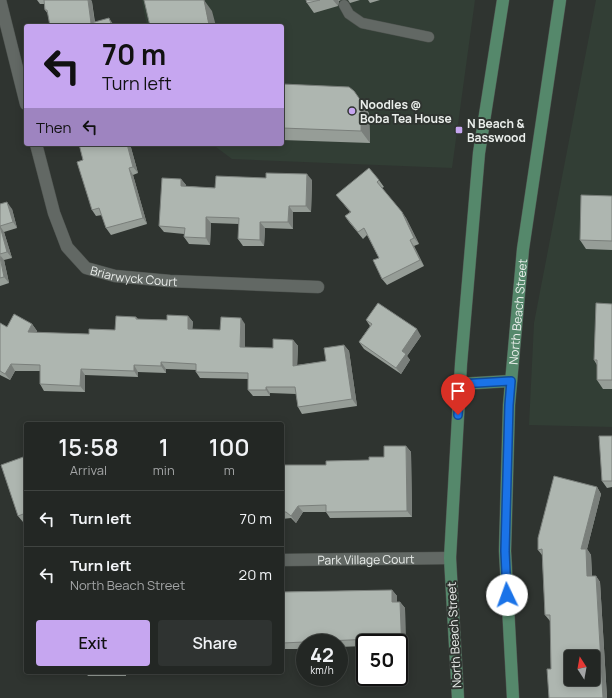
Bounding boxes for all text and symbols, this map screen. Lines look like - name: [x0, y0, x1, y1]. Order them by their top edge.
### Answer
- text: 70 m: [102, 35, 166, 73]
- icon: left: [36, 40, 88, 92]
- text: Turn left: [102, 71, 172, 95]
- place label: Noodles @ Boba Tea House: [360, 96, 452, 127]
- marker: Noodles @ Boba Tea House: [347, 106, 357, 116]
- place label: N Beach & Basswood: [467, 115, 526, 146]
- icon: left: [79, 116, 101, 138]
- text: Then: [36, 117, 71, 138]
- marker: N Beach & Basswood: [454, 125, 464, 135]
- street label: North Beach Street: [504, 258, 531, 365]
- street label: Briarwyck Court: [89, 261, 178, 290]
- pin: [441, 374, 475, 415]
- icon: arrive: [447, 380, 469, 402]
- text: 15:58: [58, 430, 119, 463]
- text: 1: [159, 430, 169, 463]
- text: 100: [209, 430, 250, 463]
- text: Arrival: [70, 461, 107, 479]
- text: min: [153, 461, 175, 479]
- text: m: [224, 461, 235, 479]
- icon: left: [36, 508, 58, 530]
- text: Turn left: [70, 508, 132, 529]
- text: 70 m: [240, 508, 272, 529]
- street label: Park Village Court: [317, 550, 415, 568]
- text: Turn left: [70, 555, 132, 576]
- icon: left: [36, 564, 58, 586]
- text: 20 m: [239, 564, 272, 585]
- position arrow: [486, 574, 528, 616]
- text: North Beach Street: [70, 576, 185, 594]
- street label: North Beach Street: [443, 581, 465, 689]
- button: Exit: [36, 620, 150, 666]
- button: Share: [158, 620, 272, 666]
- speed limit sign: 50: [356, 634, 408, 686]
- text: 42: [310, 641, 334, 668]
- north arrow: [564, 650, 600, 686]
- map controls: [564, 650, 600, 686]
- text: km/h: [310, 663, 334, 677]

